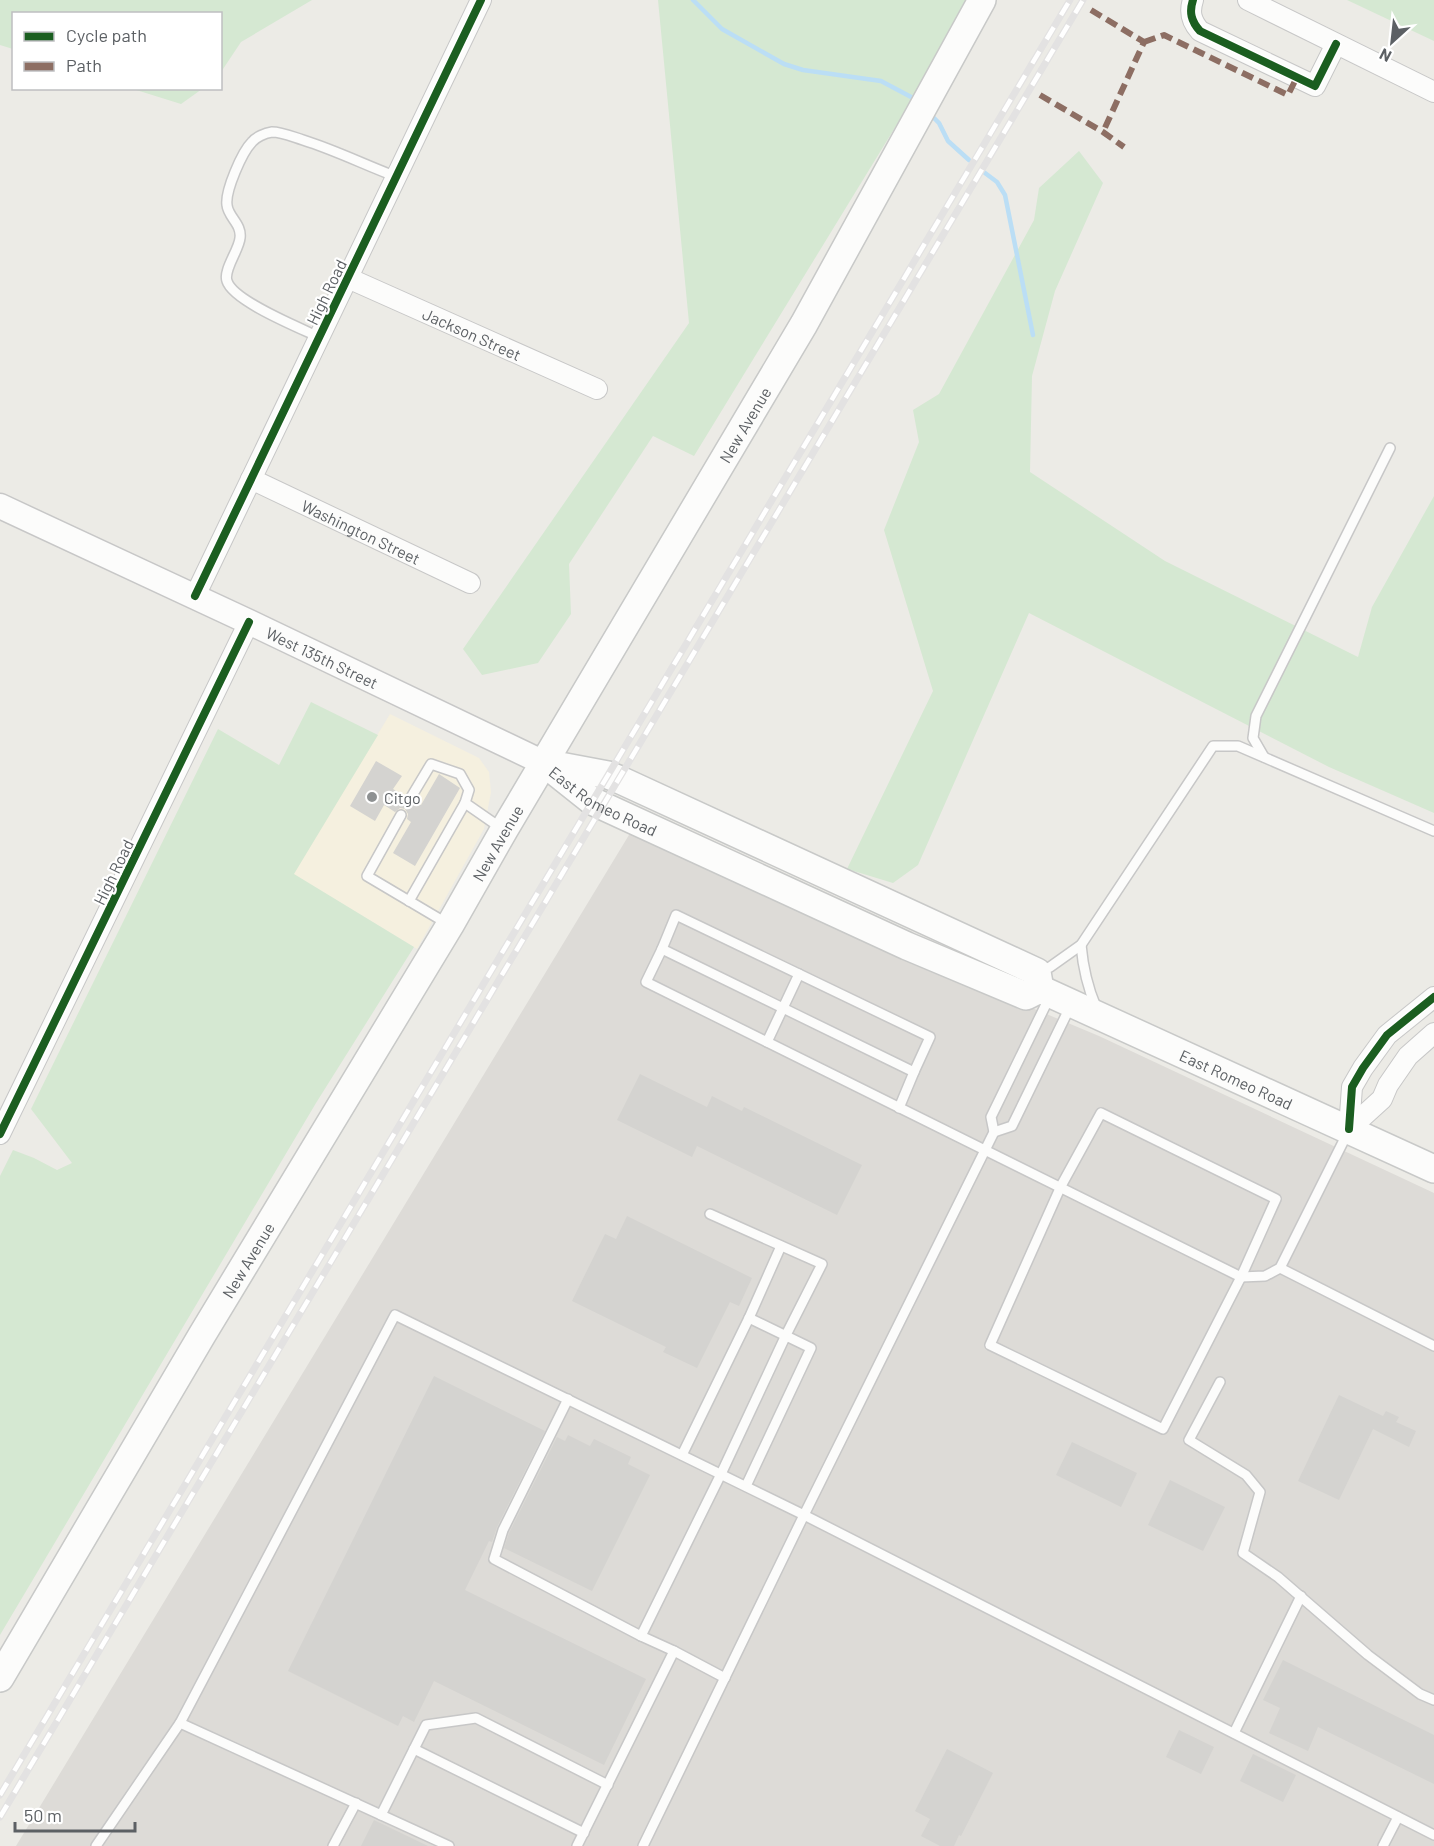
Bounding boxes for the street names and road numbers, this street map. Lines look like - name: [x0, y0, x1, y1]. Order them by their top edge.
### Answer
- street label: High Road: [302, 256, 350, 328]
- street label: Jackson Street: [420, 303, 524, 364]
- street label: New Avenue: [715, 383, 774, 466]
- street label: Washington Street: [299, 495, 424, 568]
- street label: West 135th Street: [263, 622, 381, 692]
- street label: East Romeo Road: [546, 762, 660, 839]
- street label: New Avenue: [468, 801, 526, 884]
- street label: High Road: [89, 836, 137, 908]
- street label: East Romeo Road: [1177, 1045, 1296, 1113]
- street label: New Avenue: [217, 1219, 278, 1301]

